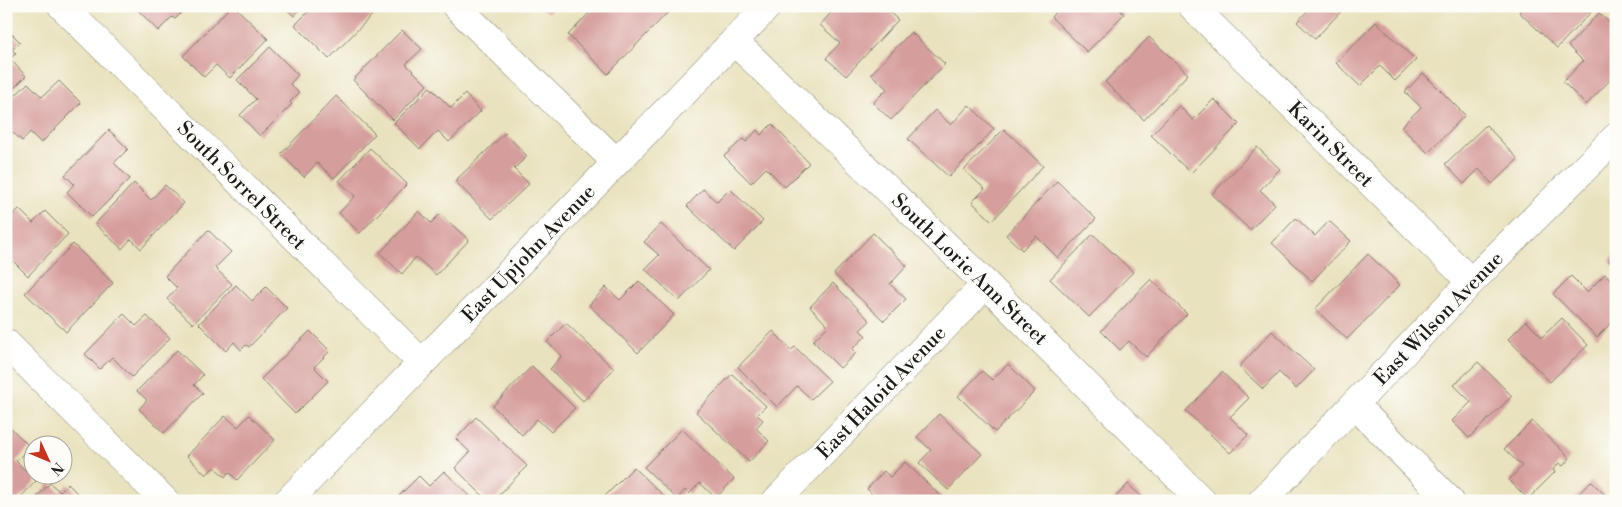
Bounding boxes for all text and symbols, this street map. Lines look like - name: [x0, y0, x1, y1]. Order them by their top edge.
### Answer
- street label: Karin Street: [1282, 97, 1378, 193]
- street label: South Sorrel Street: [171, 116, 311, 256]
- street label: East Upjohn Avenue: [457, 180, 601, 328]
- street label: South Lorie Ann Street: [886, 189, 1052, 351]
- street label: East Wilson Avenue: [1369, 247, 1509, 391]
- street label: East Haloid Avenue: [812, 321, 952, 465]
- north arrow: [22, 434, 72, 484]
- text: N: [46, 458, 67, 479]

